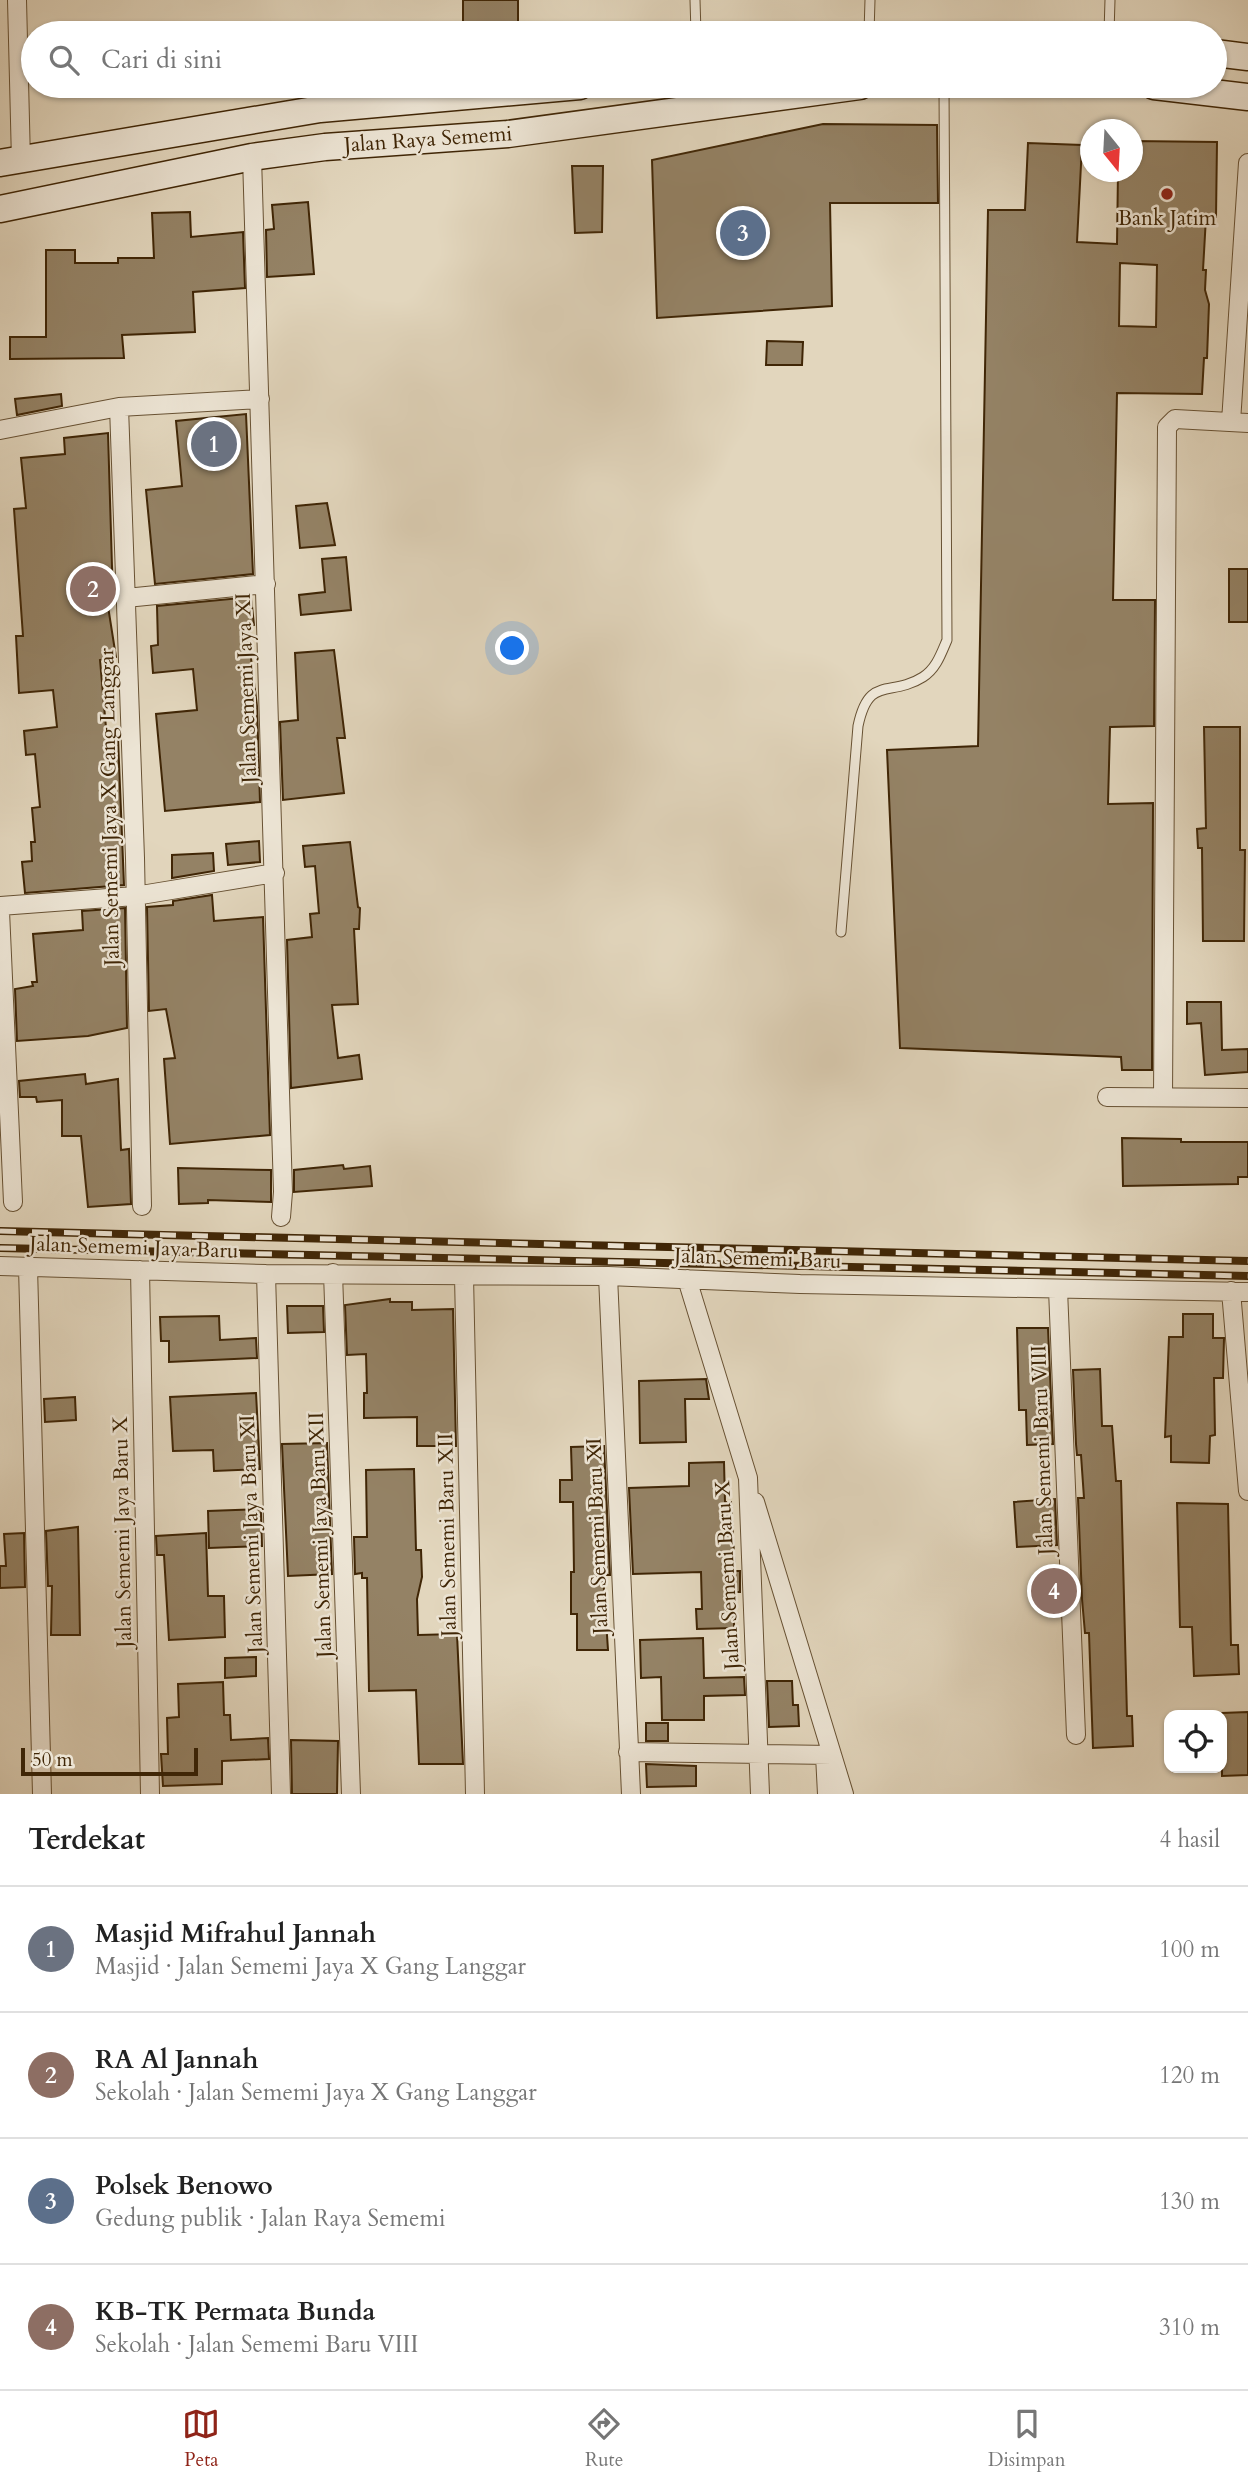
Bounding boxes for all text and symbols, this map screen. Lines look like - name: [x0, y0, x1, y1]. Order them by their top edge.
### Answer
- search box: [21, 21, 1227, 98]
- icon: search: [45, 41, 83, 79]
- text: Cari di sini: [101, 42, 222, 77]
- street label: Jalan Raya Sememi: [340, 119, 513, 160]
- north arrow: [1080, 119, 1143, 182]
- marker: Bank Jatim: [1159, 186, 1175, 202]
- place label: Bank Jatim: [1118, 204, 1217, 233]
- pin: 3: [720, 207, 766, 259]
- pin: 1: [191, 418, 237, 470]
- pin: 2: [70, 563, 116, 615]
- street label: Jalan Sememi Jaya XI: [229, 592, 264, 787]
- your location: [495, 631, 529, 665]
- street label: Jalan Sememi Jaya X Gang Langgar: [92, 647, 127, 969]
- street label: Jalan Sememi Jaya Baru: [26, 1229, 239, 1266]
- street label: Jalan Sememi Baru: [671, 1241, 842, 1276]
- street label: Jalan Sememi Baru VIII: [1024, 1345, 1061, 1558]
- street label: Jalan Sememi Jaya Baru XII: [302, 1412, 339, 1661]
- street label: Jalan Sememi Jaya Baru XI: [233, 1414, 270, 1657]
- street label: Jalan Sememi Jaya Baru X: [106, 1416, 139, 1651]
- street label: Jalan Sememi Baru XII: [431, 1433, 464, 1640]
- street label: Jalan Sememi Baru XI: [580, 1437, 616, 1638]
- street label: Jalan Sememi Baru X: [708, 1479, 747, 1673]
- pin: 4: [1031, 1565, 1077, 1617]
- map controls: [1164, 1710, 1227, 1773]
- button: locate: [1164, 1710, 1227, 1773]
- scale bar: [21, 1745, 198, 1777]
- text: 50 m: [32, 1747, 73, 1773]
- text: Terdekat: [28, 1819, 145, 1860]
- text: 4 hasil: [1159, 1824, 1220, 1855]
- text: Masjid Mifrahul Jannah: [95, 1916, 376, 1951]
- text: 1: [45, 1934, 57, 1965]
- text: 100 m: [1159, 1934, 1220, 1965]
- text: Masjid · Jalan Sememi Jaya X Gang Langgar: [95, 1951, 526, 1982]
- text: RA Al Jannah: [95, 2042, 258, 2077]
- text: 2: [45, 2060, 57, 2091]
- text: 120 m: [1159, 2060, 1220, 2091]
- text: Sekolah · Jalan Sememi Jaya X Gang Langgar: [95, 2077, 537, 2108]
- text: Polsek Benowo: [95, 2168, 273, 2203]
- text: 3: [45, 2186, 57, 2217]
- text: 130 m: [1159, 2186, 1220, 2217]
- text: Gedung publik · Jalan Raya Sememi: [95, 2203, 445, 2234]
- text: KB-TK Permata Bunda: [95, 2294, 375, 2329]
- text: 4: [45, 2312, 57, 2343]
- text: 310 m: [1159, 2312, 1220, 2343]
- text: Sekolah · Jalan Sememi Baru VIII: [95, 2329, 418, 2360]
- tab: Peta: [182, 2405, 220, 2473]
- tab: Rute: [585, 2405, 623, 2473]
- tab: Disimpan: [988, 2405, 1066, 2473]

